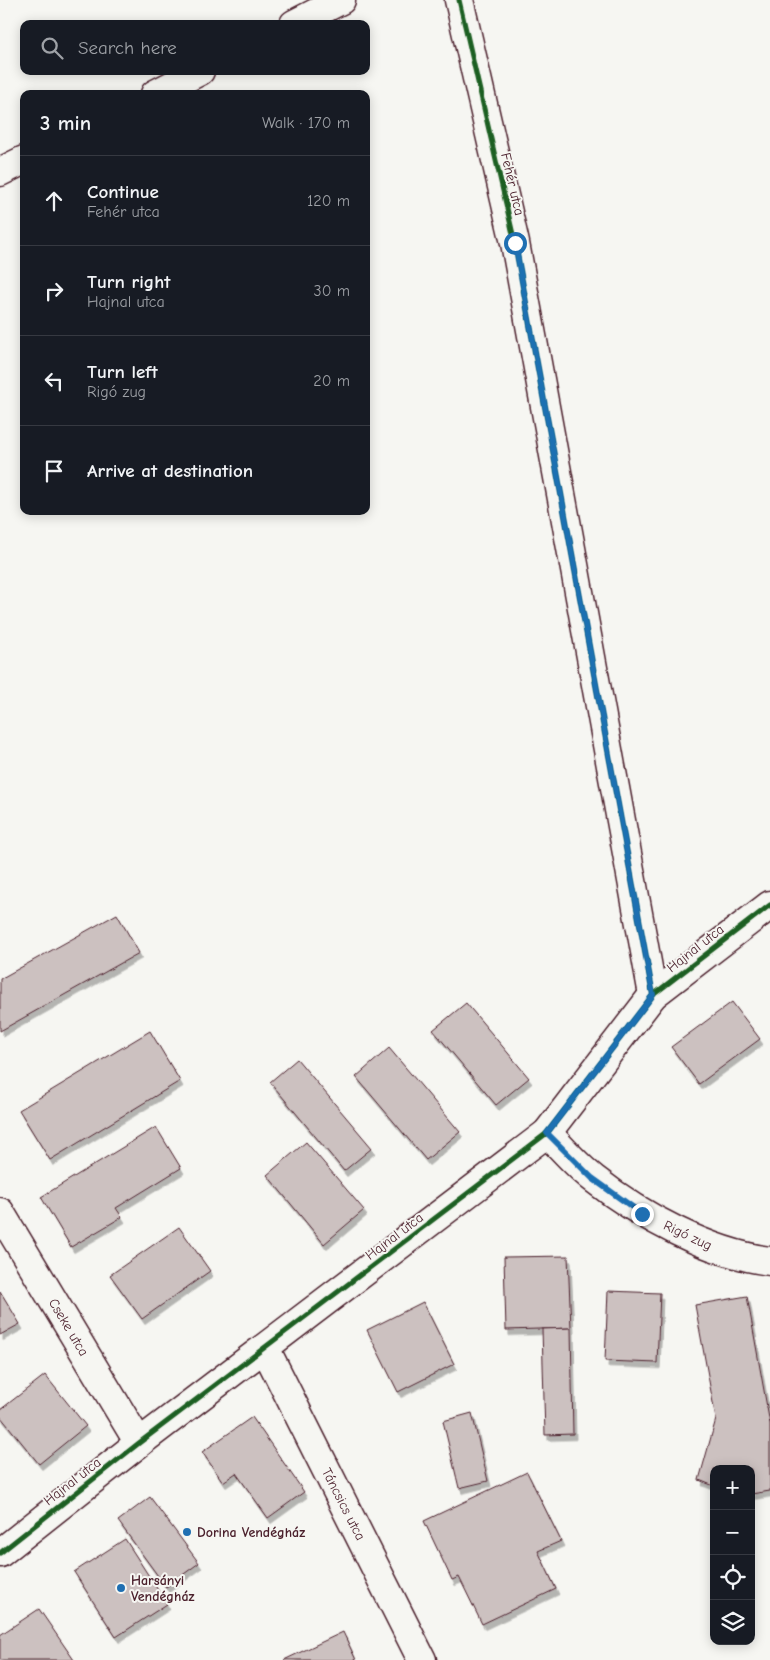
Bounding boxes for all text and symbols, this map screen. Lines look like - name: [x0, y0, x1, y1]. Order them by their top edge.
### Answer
- search box: [20, 20, 370, 75]
- icon: search: [38, 34, 66, 62]
- text: Search here: [78, 37, 177, 59]
- text: 3 min: [40, 111, 91, 135]
- text: Walk · 170 m: [262, 114, 350, 132]
- street label: Fehér utca: [497, 151, 528, 217]
- text: Continue: [87, 181, 159, 203]
- icon: ahead: [40, 187, 68, 215]
- text: 120 m: [307, 192, 350, 210]
- text: Fehér utca: [87, 203, 160, 221]
- route start: [504, 232, 527, 255]
- text: Turn right: [87, 271, 171, 293]
- icon: right: [40, 277, 68, 305]
- text: 30 m: [314, 282, 350, 300]
- text: Hajnal utca: [87, 293, 165, 311]
- text: Turn left: [87, 361, 158, 383]
- icon: left: [40, 367, 68, 395]
- text: 20 m: [313, 372, 350, 390]
- text: Rigó zug: [87, 383, 146, 401]
- icon: arrive: [40, 457, 68, 485]
- text: Arrive at destination: [87, 460, 253, 482]
- street label: Hajnal utca: [663, 921, 727, 976]
- route end: [631, 1203, 654, 1226]
- street label: Hajnal utca: [362, 1209, 427, 1264]
- street label: Rigó zug: [661, 1217, 715, 1254]
- street label: Cseke utca: [45, 1295, 92, 1359]
- street label: Hajnal utca: [40, 1454, 104, 1509]
- street label: Táncsics utca: [318, 1465, 369, 1543]
- map controls: [710, 1465, 755, 1645]
- button: +: [710, 1465, 755, 1510]
- button: −: [710, 1510, 755, 1555]
- place label: Dorina Vendégház: [197, 1524, 305, 1541]
- marker: Dorina Vendégház: [181, 1526, 193, 1538]
- button: locate: [710, 1555, 755, 1600]
- place label: Harsányi Vendégház: [131, 1572, 195, 1605]
- marker: Harsányi Vendégház: [115, 1582, 127, 1594]
- button: layers: [710, 1600, 755, 1645]

